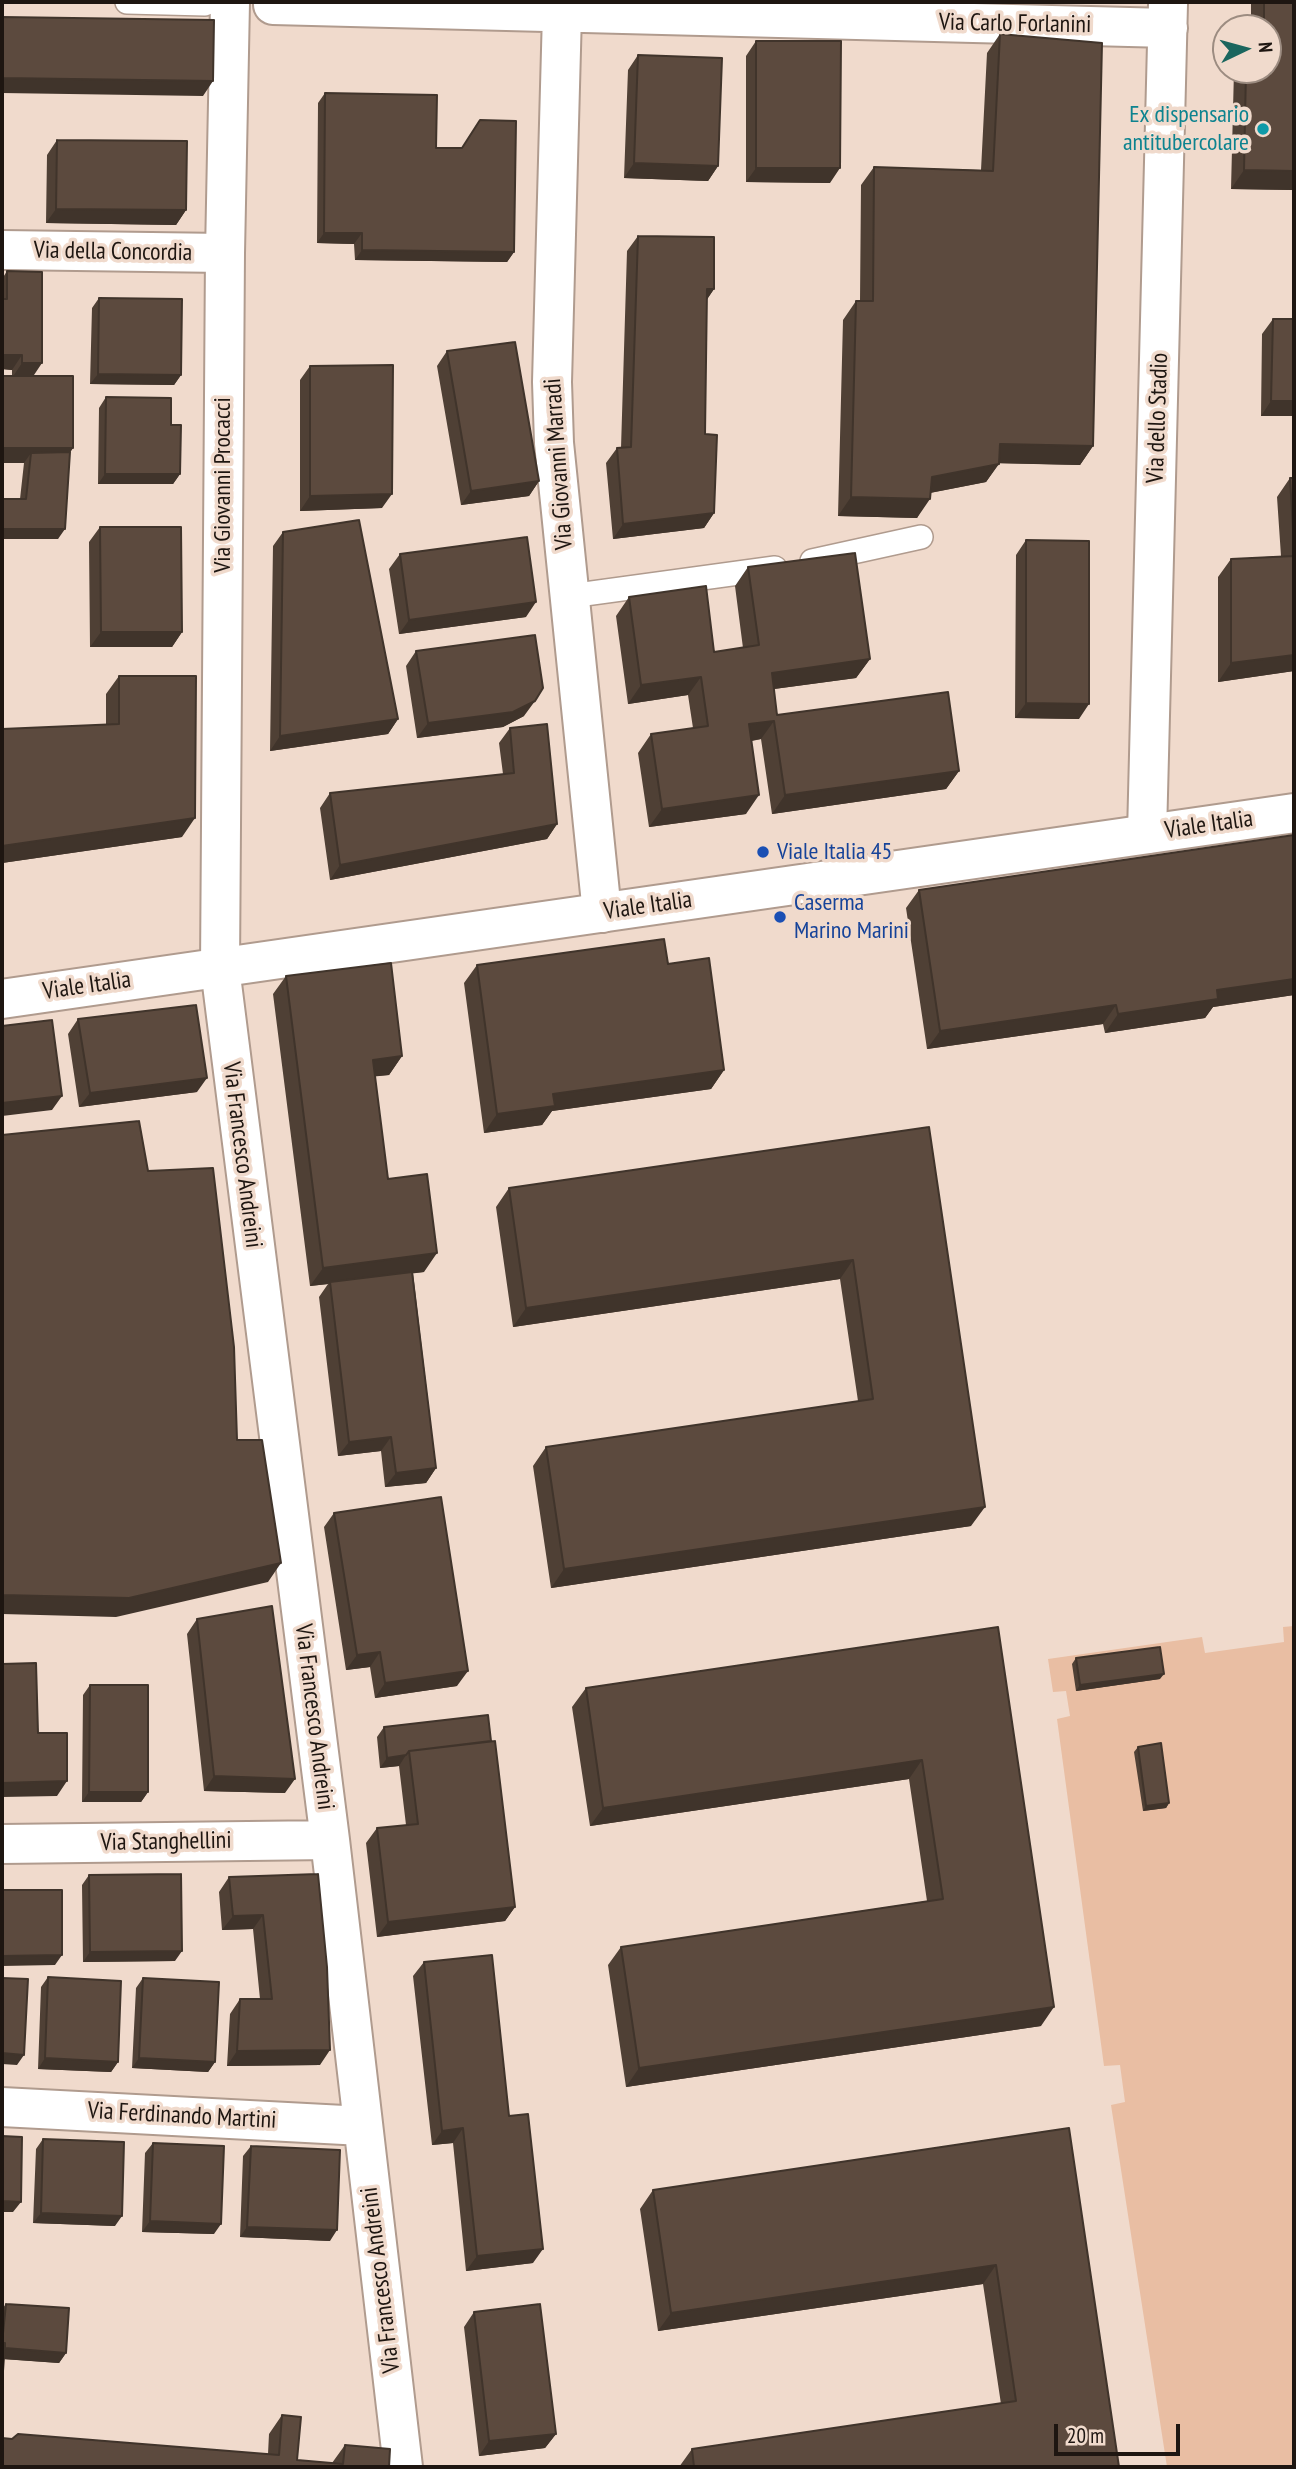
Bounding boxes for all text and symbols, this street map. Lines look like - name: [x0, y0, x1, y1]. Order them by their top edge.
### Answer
- street label: Via Carlo Forlanini: [939, 8, 1091, 40]
- north arrow: [1212, 14, 1282, 84]
- text: N: [1254, 41, 1278, 53]
- place label: Ex dispensario antitubercolare: [1123, 101, 1249, 157]
- marker: Ex dispensario antitubercolare: [1255, 121, 1271, 137]
- street label: Via della Concordia: [33, 236, 193, 268]
- street label: Via dello Stadio: [1141, 352, 1175, 484]
- street label: Via Giovanni Marradi: [539, 377, 579, 551]
- street label: Via Giovanni Procacci: [209, 397, 237, 573]
- street label: Viale Italia: [1163, 805, 1255, 845]
- place label: Viale Italia 45: [777, 838, 892, 866]
- marker: Viale Italia 45: [755, 844, 771, 860]
- street label: Viale Italia: [602, 886, 694, 926]
- place label: Caserma Marino Marini: [794, 889, 909, 945]
- marker: Caserma Marino Marini: [772, 909, 788, 925]
- street label: Viale Italia: [41, 966, 133, 1006]
- street label: Via Francesco Andreini: [216, 1060, 268, 1250]
- street label: Via Francesco Andreini: [288, 1622, 340, 1812]
- street label: Via Stanghellini: [100, 1826, 232, 1858]
- street label: Via Ferdinando Martini: [87, 2097, 277, 2135]
- street label: Via Francesco Andreini: [355, 2185, 407, 2375]
- scale bar: [1058, 2410, 1184, 2454]
- text: 20 m: [1067, 2422, 1104, 2449]

